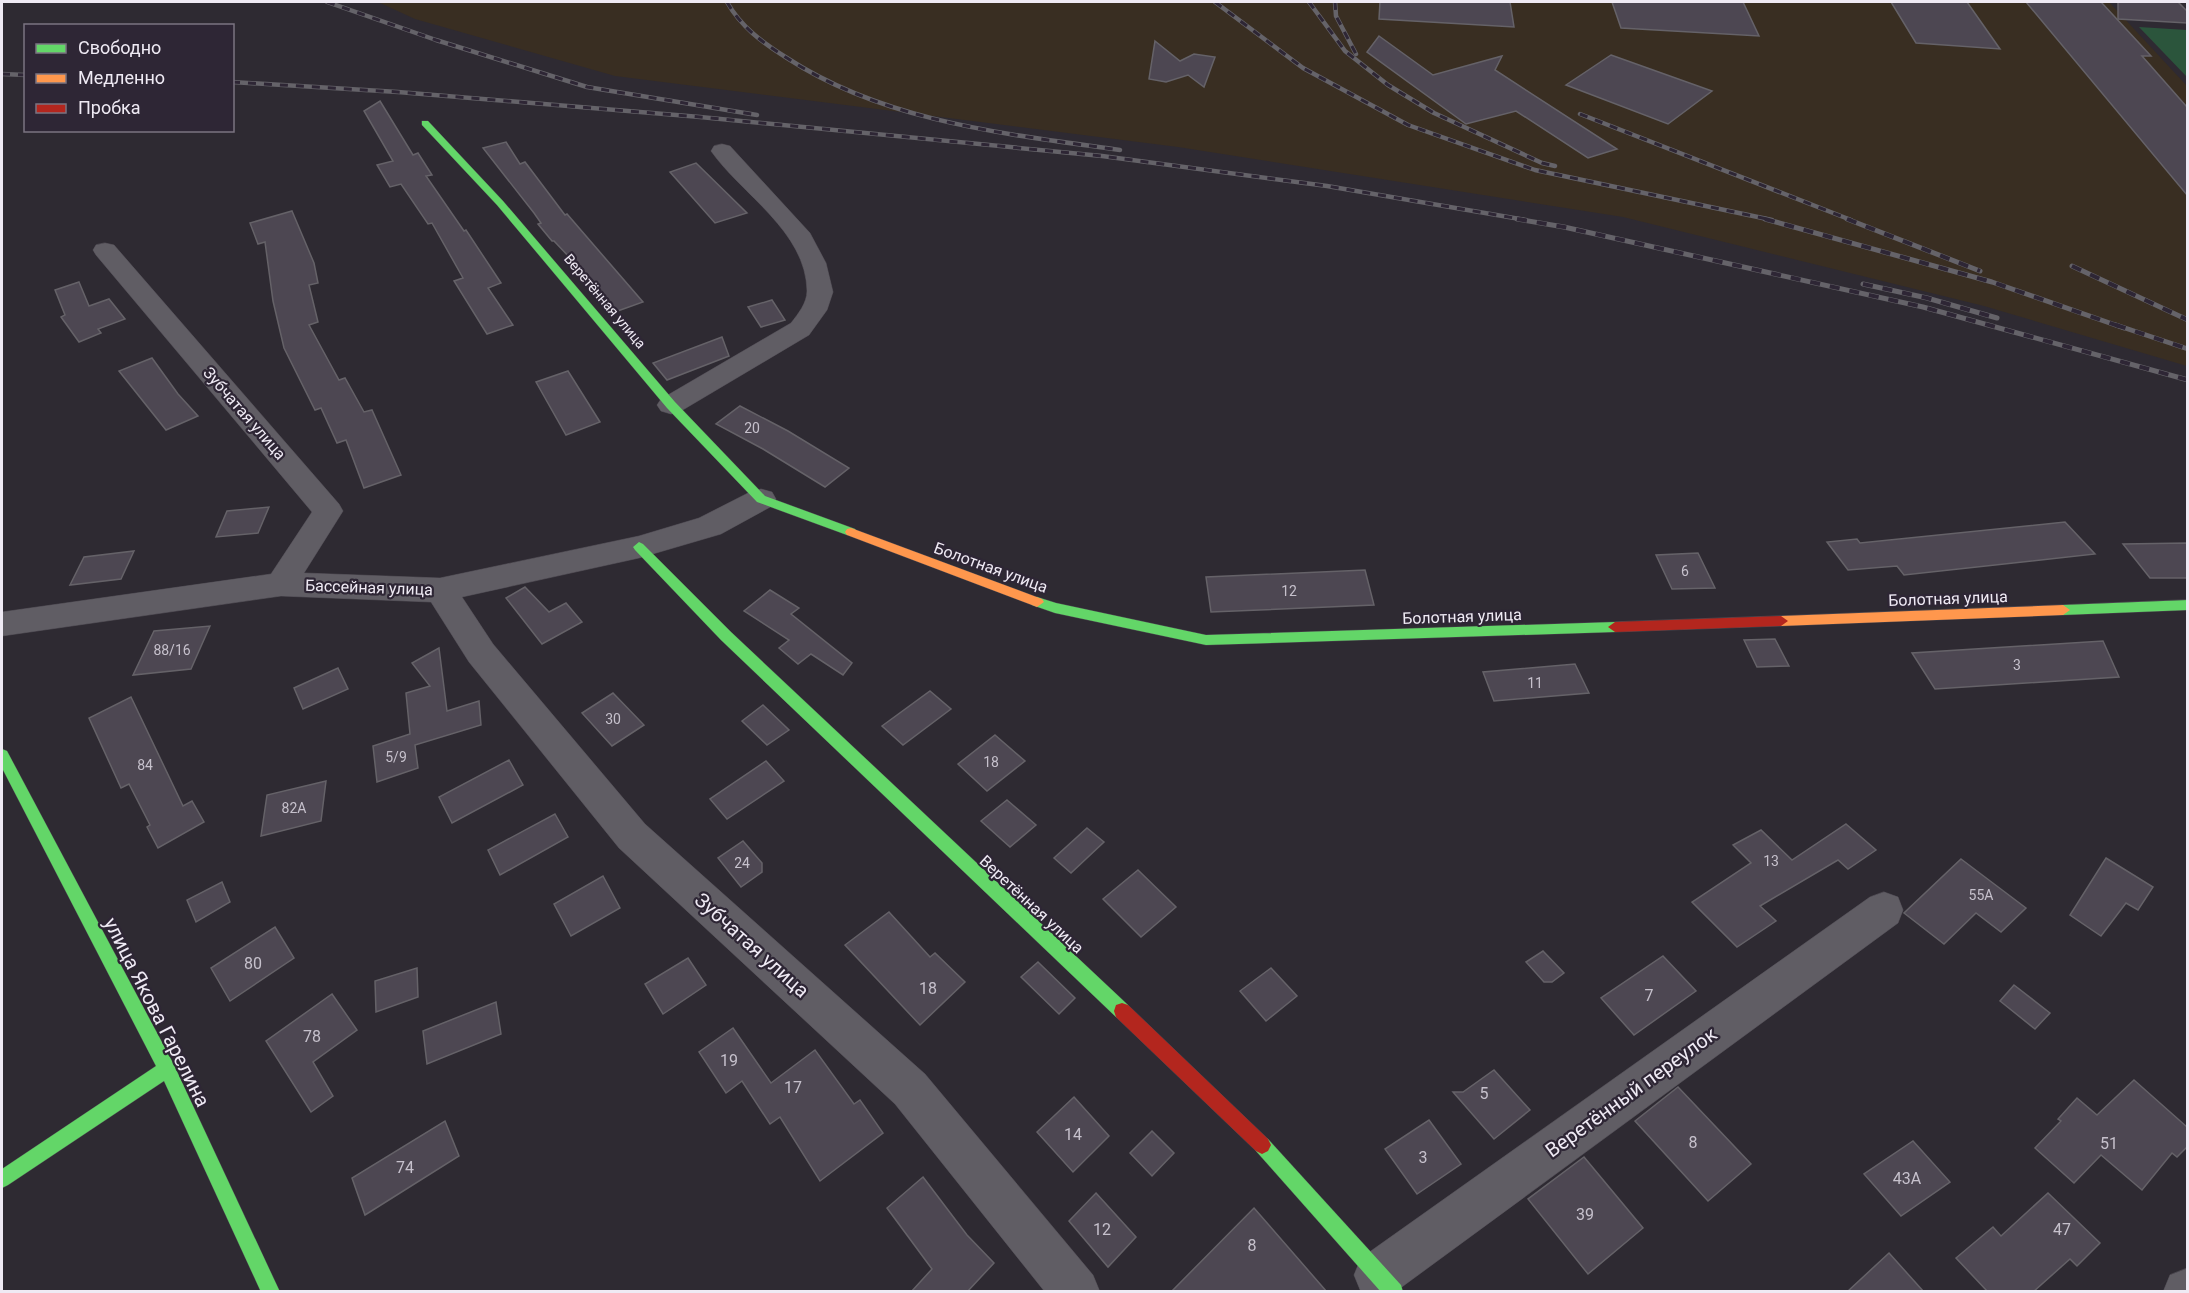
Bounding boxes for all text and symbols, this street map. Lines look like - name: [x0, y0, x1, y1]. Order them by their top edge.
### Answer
- legend: [24, 24, 234, 132]
- text: Свободно: [78, 37, 161, 58]
- text: Медленно: [78, 67, 165, 88]
- text: Пробка: [78, 97, 141, 118]
- street label: Веретённая улица: [561, 251, 649, 351]
- street label: Зубчатая улица: [199, 363, 290, 463]
- house number: 20: [744, 420, 760, 436]
- street label: Болотная улица: [931, 538, 1050, 597]
- house number: 6: [1681, 563, 1689, 579]
- street label: Бассейная улица: [305, 576, 433, 599]
- house number: 12: [1281, 583, 1297, 599]
- street label: Болотная улица: [1888, 587, 2008, 610]
- street label: Болотная улица: [1402, 605, 1522, 628]
- house number: 88/16: [153, 642, 191, 658]
- house number: 3: [2013, 657, 2021, 673]
- house number: 11: [1527, 675, 1543, 691]
- house number: 30: [605, 711, 621, 727]
- house number: 5/9: [385, 749, 407, 765]
- house number: 18: [983, 754, 999, 770]
- house number: 84: [137, 757, 153, 773]
- house number: 82А: [282, 800, 306, 816]
- street label: Веретённая улица: [976, 851, 1088, 957]
- house number: 13: [1763, 853, 1779, 869]
- house number: 24: [734, 855, 750, 871]
- house number: 55А: [1969, 887, 1993, 903]
- street label: Зубчатая улица: [690, 888, 814, 1002]
- street label: улица Якова Гарелина: [99, 913, 215, 1111]
- house number: 80: [244, 954, 262, 973]
- house number: 18: [919, 979, 937, 998]
- house number: 7: [1645, 986, 1654, 1005]
- street label: Веретённый переулок: [1541, 1022, 1722, 1162]
- house number: 78: [303, 1027, 321, 1046]
- house number: 19: [720, 1051, 738, 1070]
- house number: 17: [784, 1078, 802, 1097]
- house number: 5: [1480, 1084, 1489, 1103]
- house number: 14: [1064, 1125, 1082, 1144]
- house number: 8: [1689, 1133, 1698, 1152]
- house number: 51: [2100, 1134, 2118, 1153]
- house number: 3: [1419, 1148, 1428, 1167]
- house number: 74: [396, 1158, 414, 1177]
- house number: 43А: [1893, 1169, 1922, 1188]
- house number: 39: [1576, 1205, 1594, 1224]
- house number: 12: [1093, 1220, 1111, 1239]
- house number: 47: [2053, 1220, 2071, 1239]
- house number: 8: [1248, 1236, 1257, 1255]

